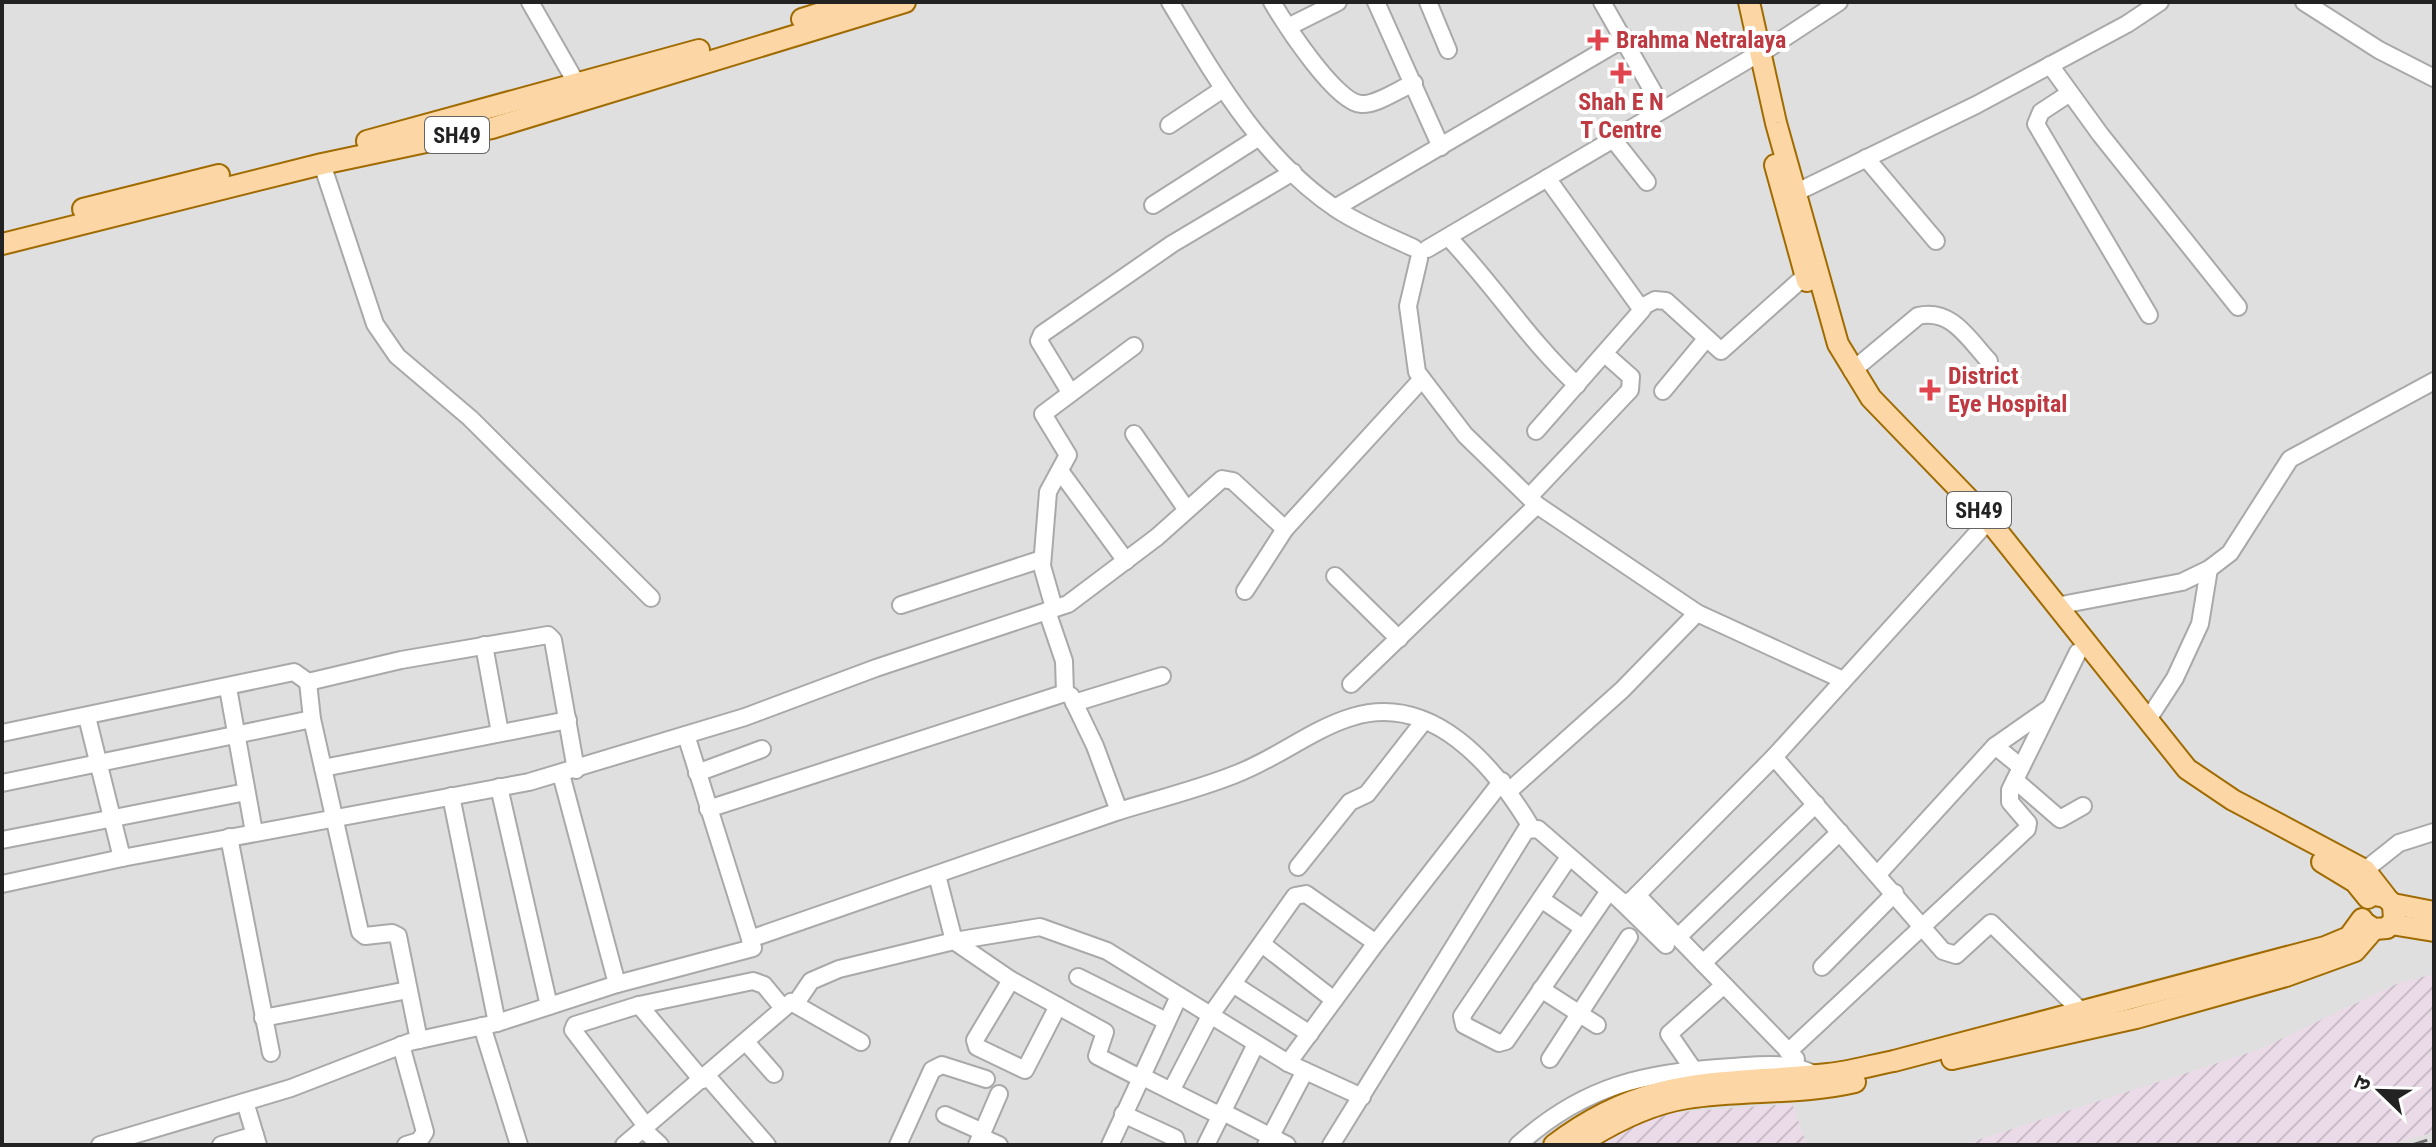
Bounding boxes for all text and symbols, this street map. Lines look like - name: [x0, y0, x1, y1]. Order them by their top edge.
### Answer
- place label: Brahma Netralaya: [1616, 26, 1786, 54]
- marker: Brahma Netralaya: [1587, 29, 1609, 51]
- marker: Shah E N T Centre: [1610, 62, 1632, 84]
- place label: Shah E N T Centre: [1578, 88, 1664, 144]
- road number: SH49: [425, 117, 489, 153]
- place label: District Eye Hospital: [1948, 362, 2067, 418]
- marker: District Eye Hospital: [1919, 379, 1941, 401]
- road number: SH49: [1947, 492, 2011, 528]
- north arrow: [2340, 1051, 2420, 1131]
- text: उ: [2348, 1072, 2377, 1094]

